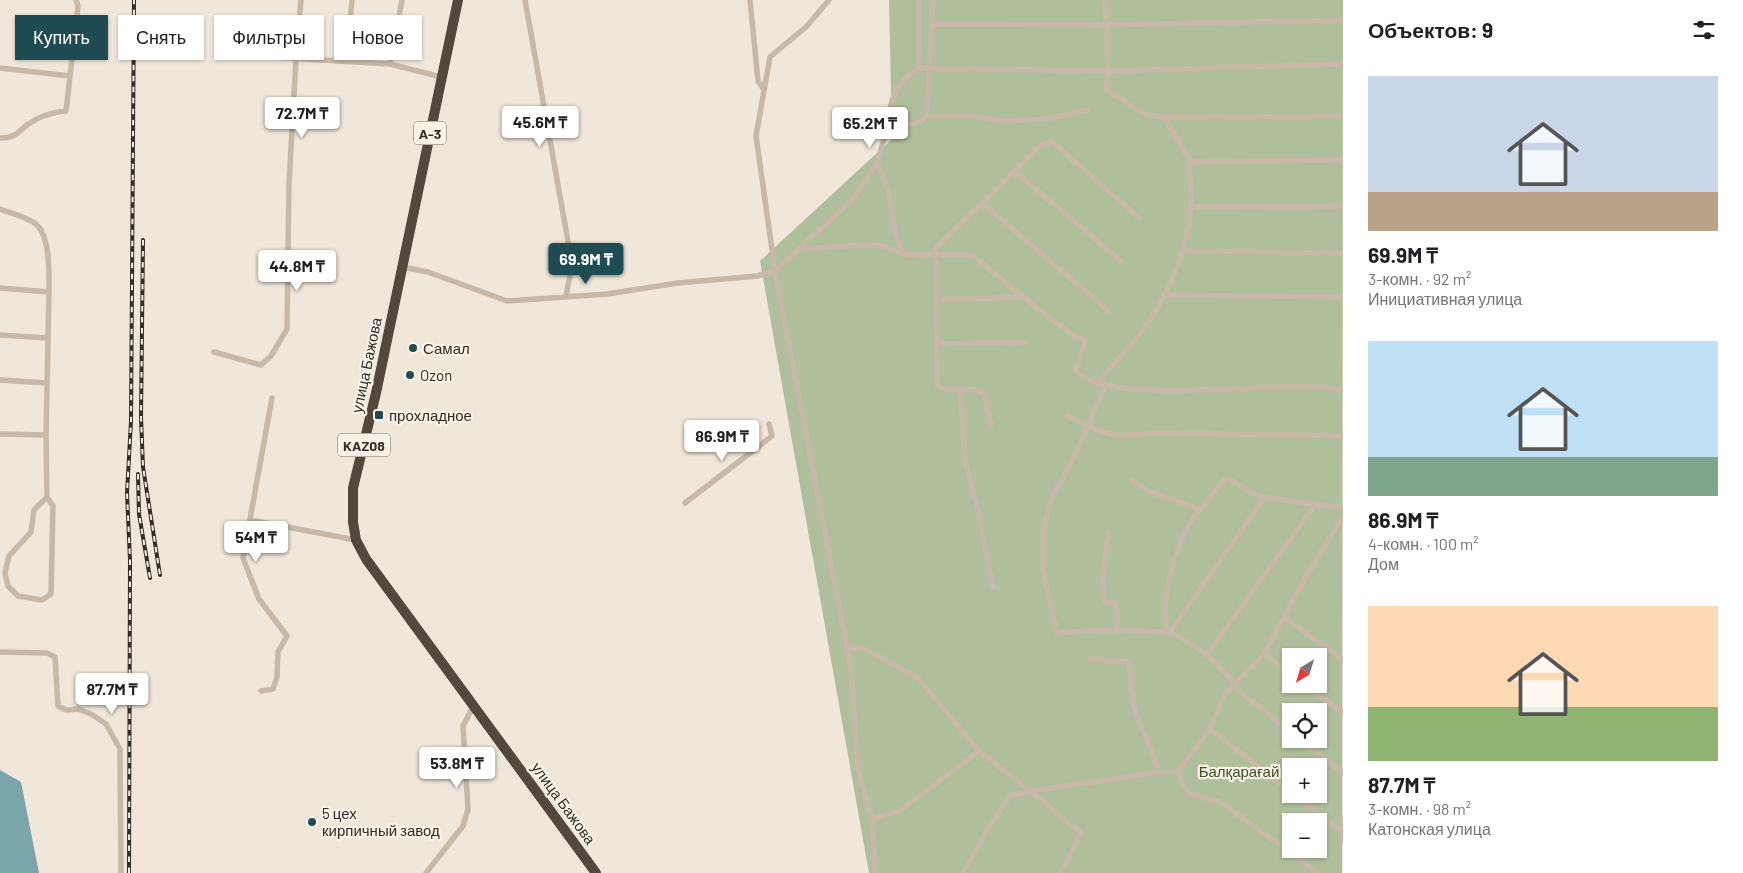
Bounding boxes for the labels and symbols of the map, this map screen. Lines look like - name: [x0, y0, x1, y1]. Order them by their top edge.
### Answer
- pin: 72.7M ₸: [256, 96, 348, 139]
- pin: 45.6M ₸: [494, 106, 586, 148]
- pin: 65.2M ₸: [824, 106, 916, 149]
- road number: A-3: [414, 122, 446, 144]
- pin: 69.9M ₸: [540, 242, 632, 285]
- pin: 44.8M ₸: [251, 250, 343, 292]
- street label: улица Бажова: [347, 315, 385, 414]
- place label: Самал: [423, 339, 470, 357]
- marker: Самал: [407, 342, 419, 354]
- place label: Ozon: [420, 366, 452, 384]
- marker: Ozon: [404, 369, 416, 381]
- place label: прохладное: [389, 406, 472, 424]
- marker: прохладное: [373, 409, 385, 421]
- pin: 86.9M ₸: [676, 420, 768, 462]
- road number: KAZ08: [338, 434, 390, 456]
- pin: 54M ₸: [221, 520, 291, 563]
- north arrow: [1282, 648, 1328, 692]
- pin: 87.7M ₸: [66, 672, 158, 715]
- pin: 53.8M ₸: [411, 746, 503, 789]
- street label: улица Бажова: [528, 758, 600, 848]
- park label: Балқарағай: [1199, 762, 1279, 780]
- place label: 5 цех кирпичный завод: [322, 804, 440, 839]
- marker: 5 цех кирпичный завод: [306, 816, 318, 828]

